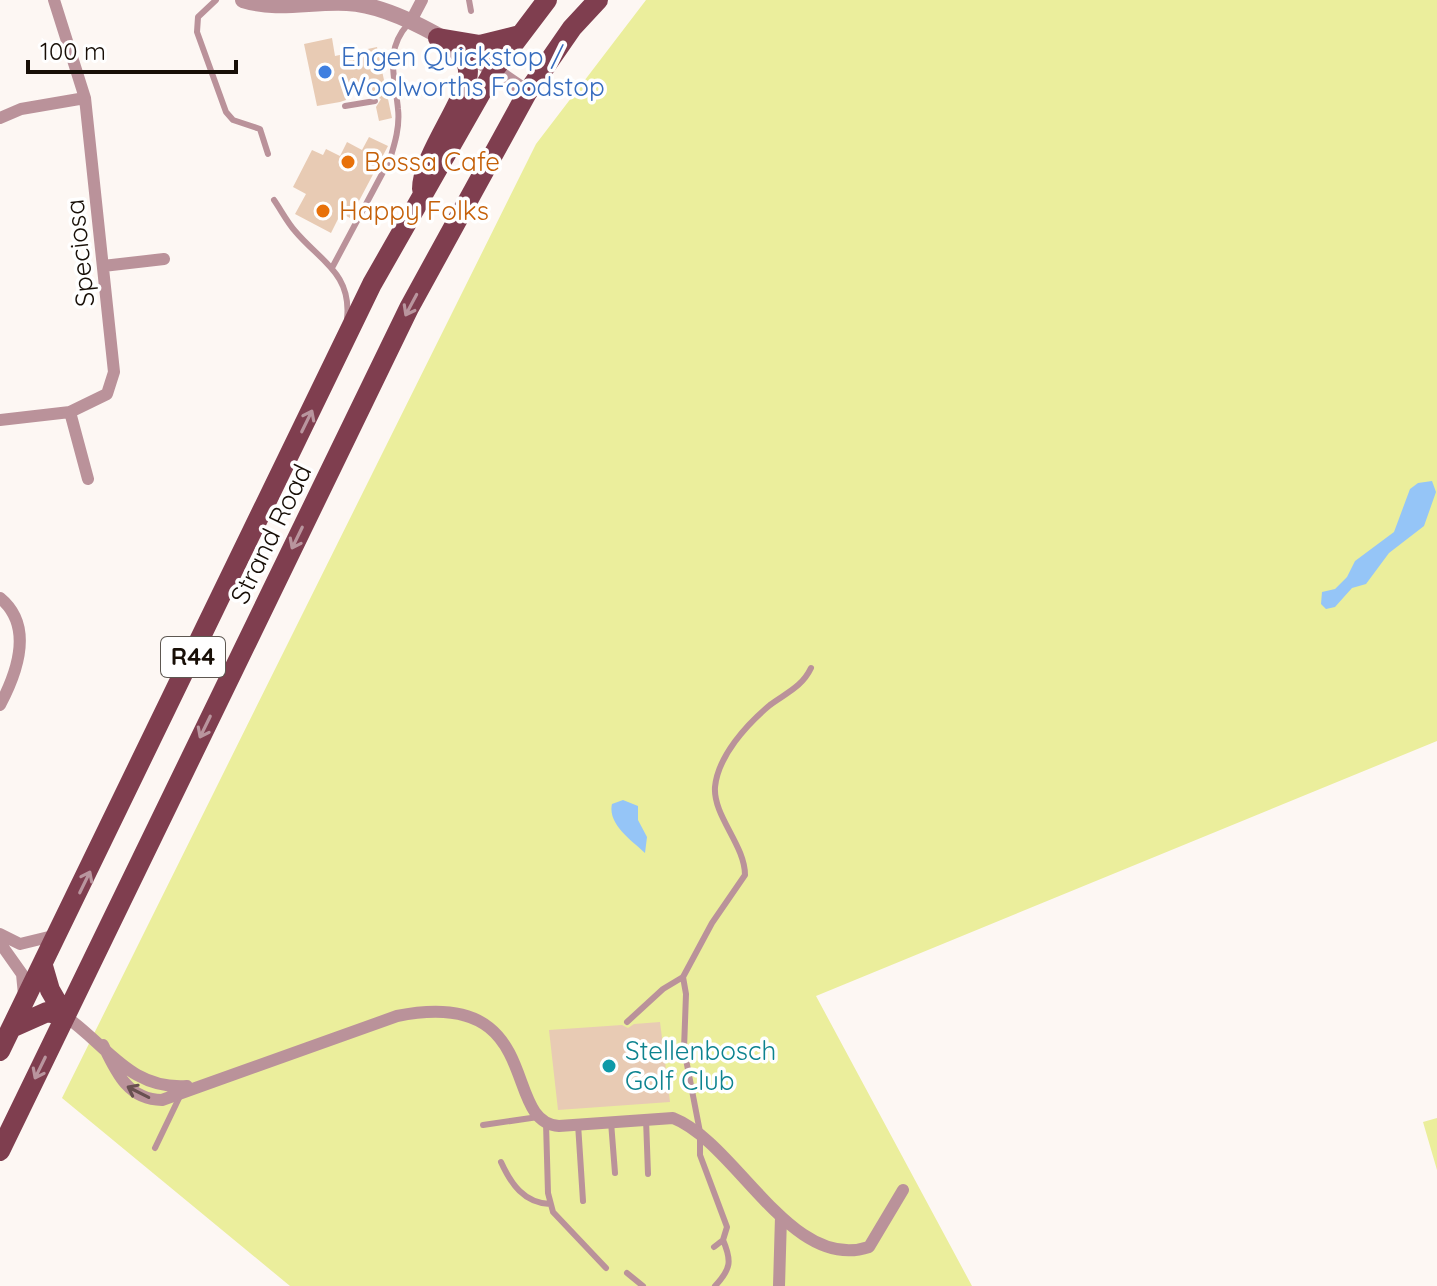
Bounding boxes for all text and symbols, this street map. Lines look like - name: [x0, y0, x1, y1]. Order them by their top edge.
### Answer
- scale bar: [28, 24, 236, 74]
- text: 100 m: [40, 36, 106, 66]
- place label: Engen Quickstop / Woolworths Foodstop: [341, 40, 605, 103]
- marker: Engen Quickstop / Woolworths Foodstop: [316, 63, 334, 81]
- place label: Bossa Cafe: [364, 145, 500, 178]
- marker: Bossa Cafe: [339, 153, 357, 171]
- place label: Happy Folks: [339, 194, 489, 227]
- street label: Speciosa: [57, 198, 102, 308]
- marker: Happy Folks: [314, 202, 332, 220]
- one-way arrow: [402, 292, 418, 316]
- one-way arrow: [300, 409, 315, 433]
- street label: Strand Road: [223, 459, 319, 609]
- one-way arrow: [289, 526, 304, 550]
- road number: R44: [161, 637, 225, 677]
- one-way arrow: [197, 715, 213, 739]
- one-way arrow: [78, 871, 93, 895]
- place label: Stellenbosch Golf Club: [625, 1034, 776, 1097]
- one-way arrow: [32, 1056, 47, 1080]
- marker: Stellenbosch Golf Club: [600, 1057, 618, 1075]
- one-way arrow: [127, 1084, 151, 1100]

